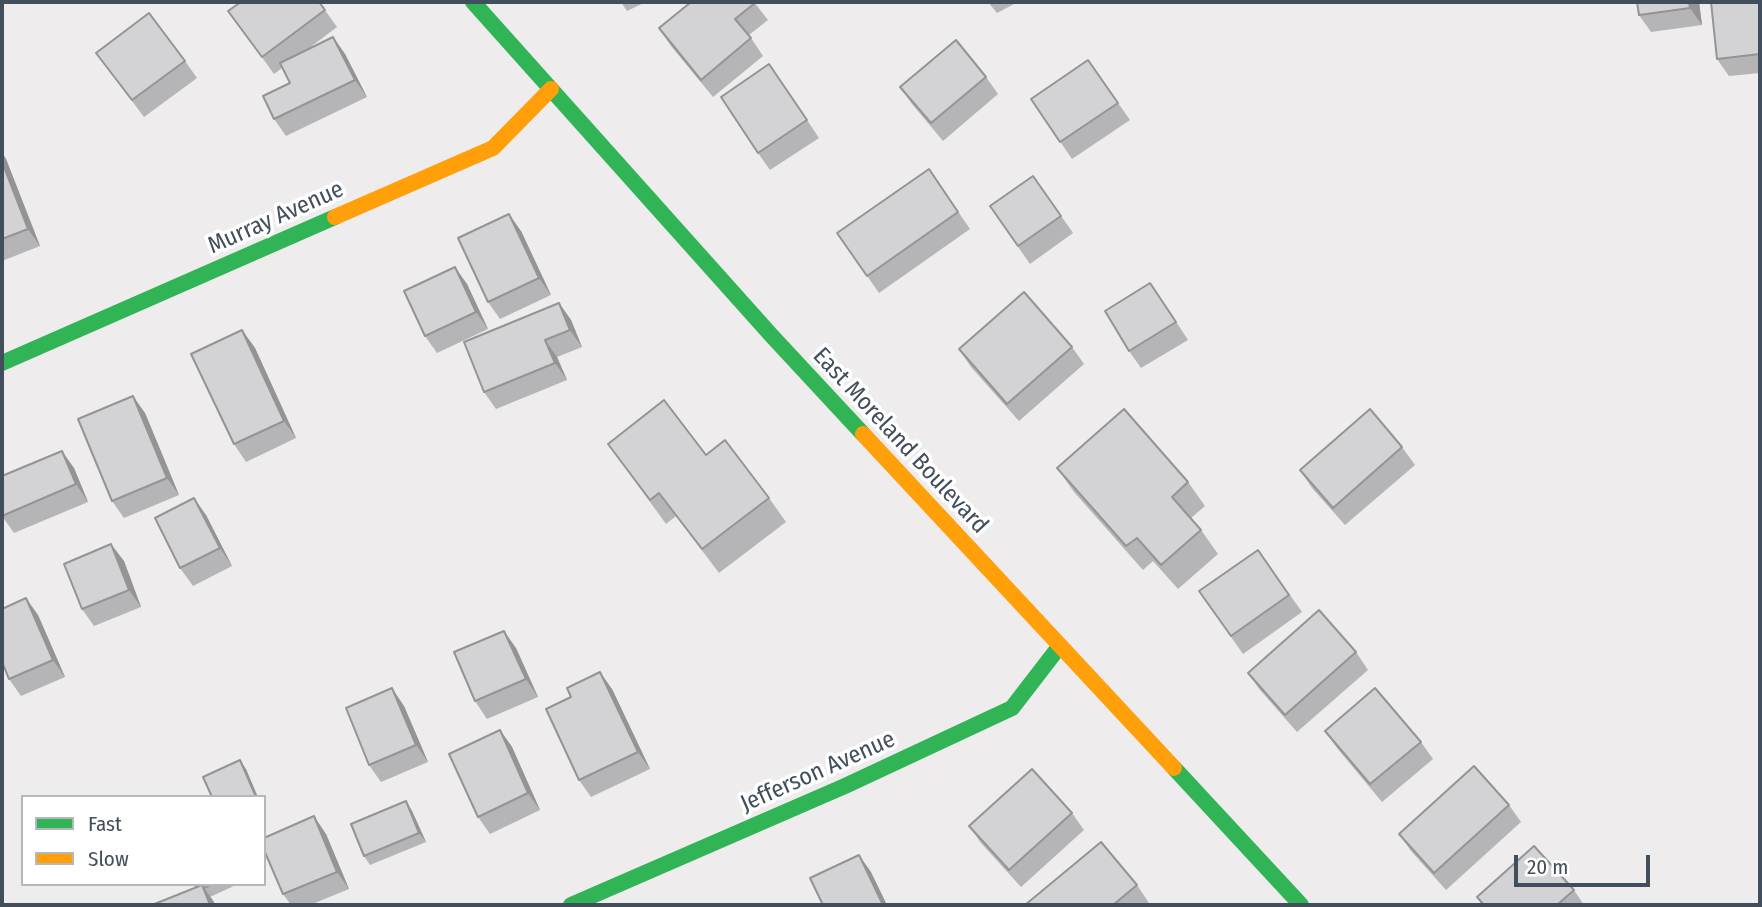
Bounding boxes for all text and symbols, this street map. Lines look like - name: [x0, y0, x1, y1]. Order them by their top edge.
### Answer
- street label: Murray Avenue: [204, 175, 348, 261]
- street label: East Moreland Boulevard: [806, 342, 994, 540]
- street label: Jefferson Avenue: [736, 725, 900, 819]
- legend: [21, 795, 266, 886]
- text: Fast: [88, 811, 122, 837]
- scale bar: [1517, 841, 1654, 885]
- text: Slow: [88, 846, 129, 872]
- text: 20 m: [1527, 854, 1568, 880]

